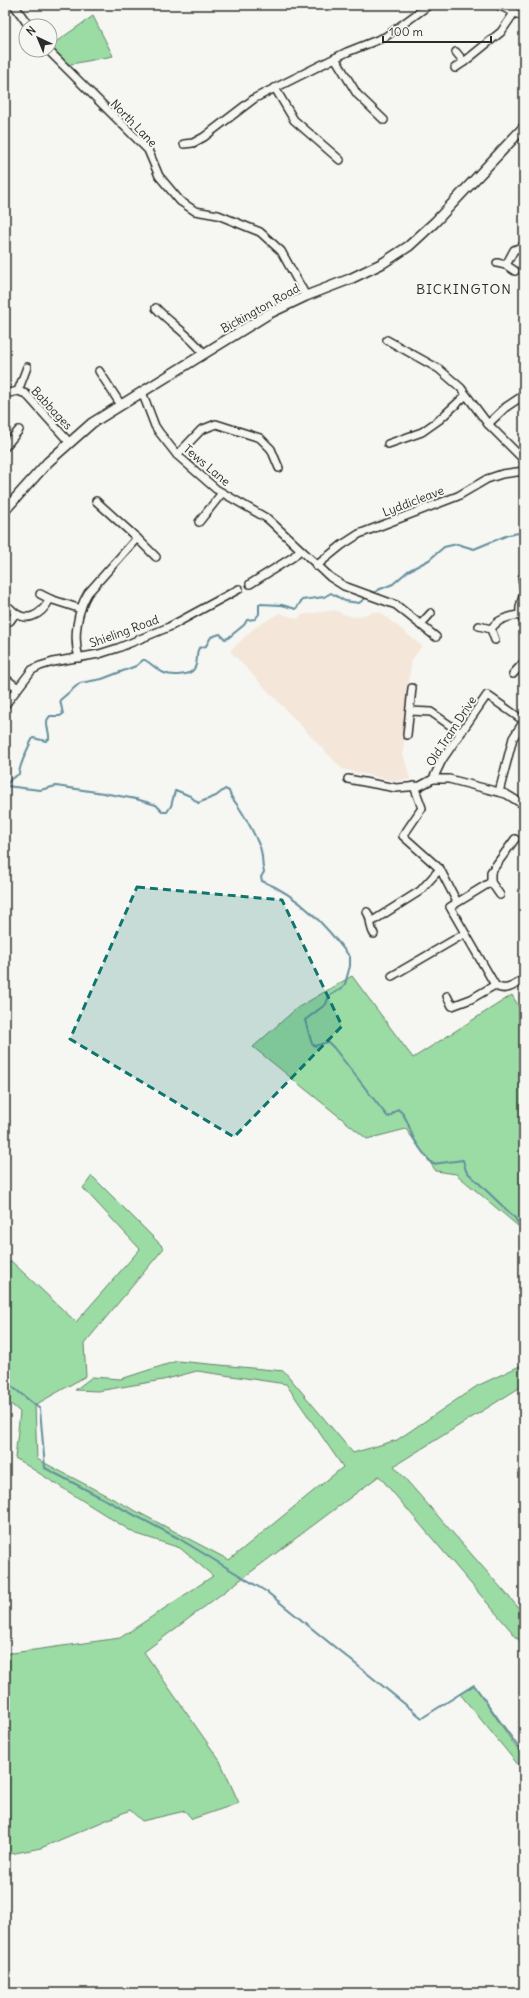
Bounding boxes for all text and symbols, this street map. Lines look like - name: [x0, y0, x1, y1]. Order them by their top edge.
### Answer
- north arrow: [18, 18, 58, 58]
- scale bar: [383, 18, 491, 44]
- text: N: [23, 23, 39, 38]
- text: 100 m: [389, 24, 423, 39]
- street label: North Lane: [108, 96, 160, 150]
- street label: Bickington Road: [218, 280, 302, 336]
- district label: BICKINGTON: [416, 280, 512, 298]
- street label: Babbages: [28, 383, 76, 433]
- street label: Tews Lane: [181, 441, 233, 489]
- street label: Lyddicleave: [380, 482, 446, 520]
- street label: Shieling Road: [87, 612, 161, 650]
- street label: Old Tram Drive: [423, 693, 479, 769]

